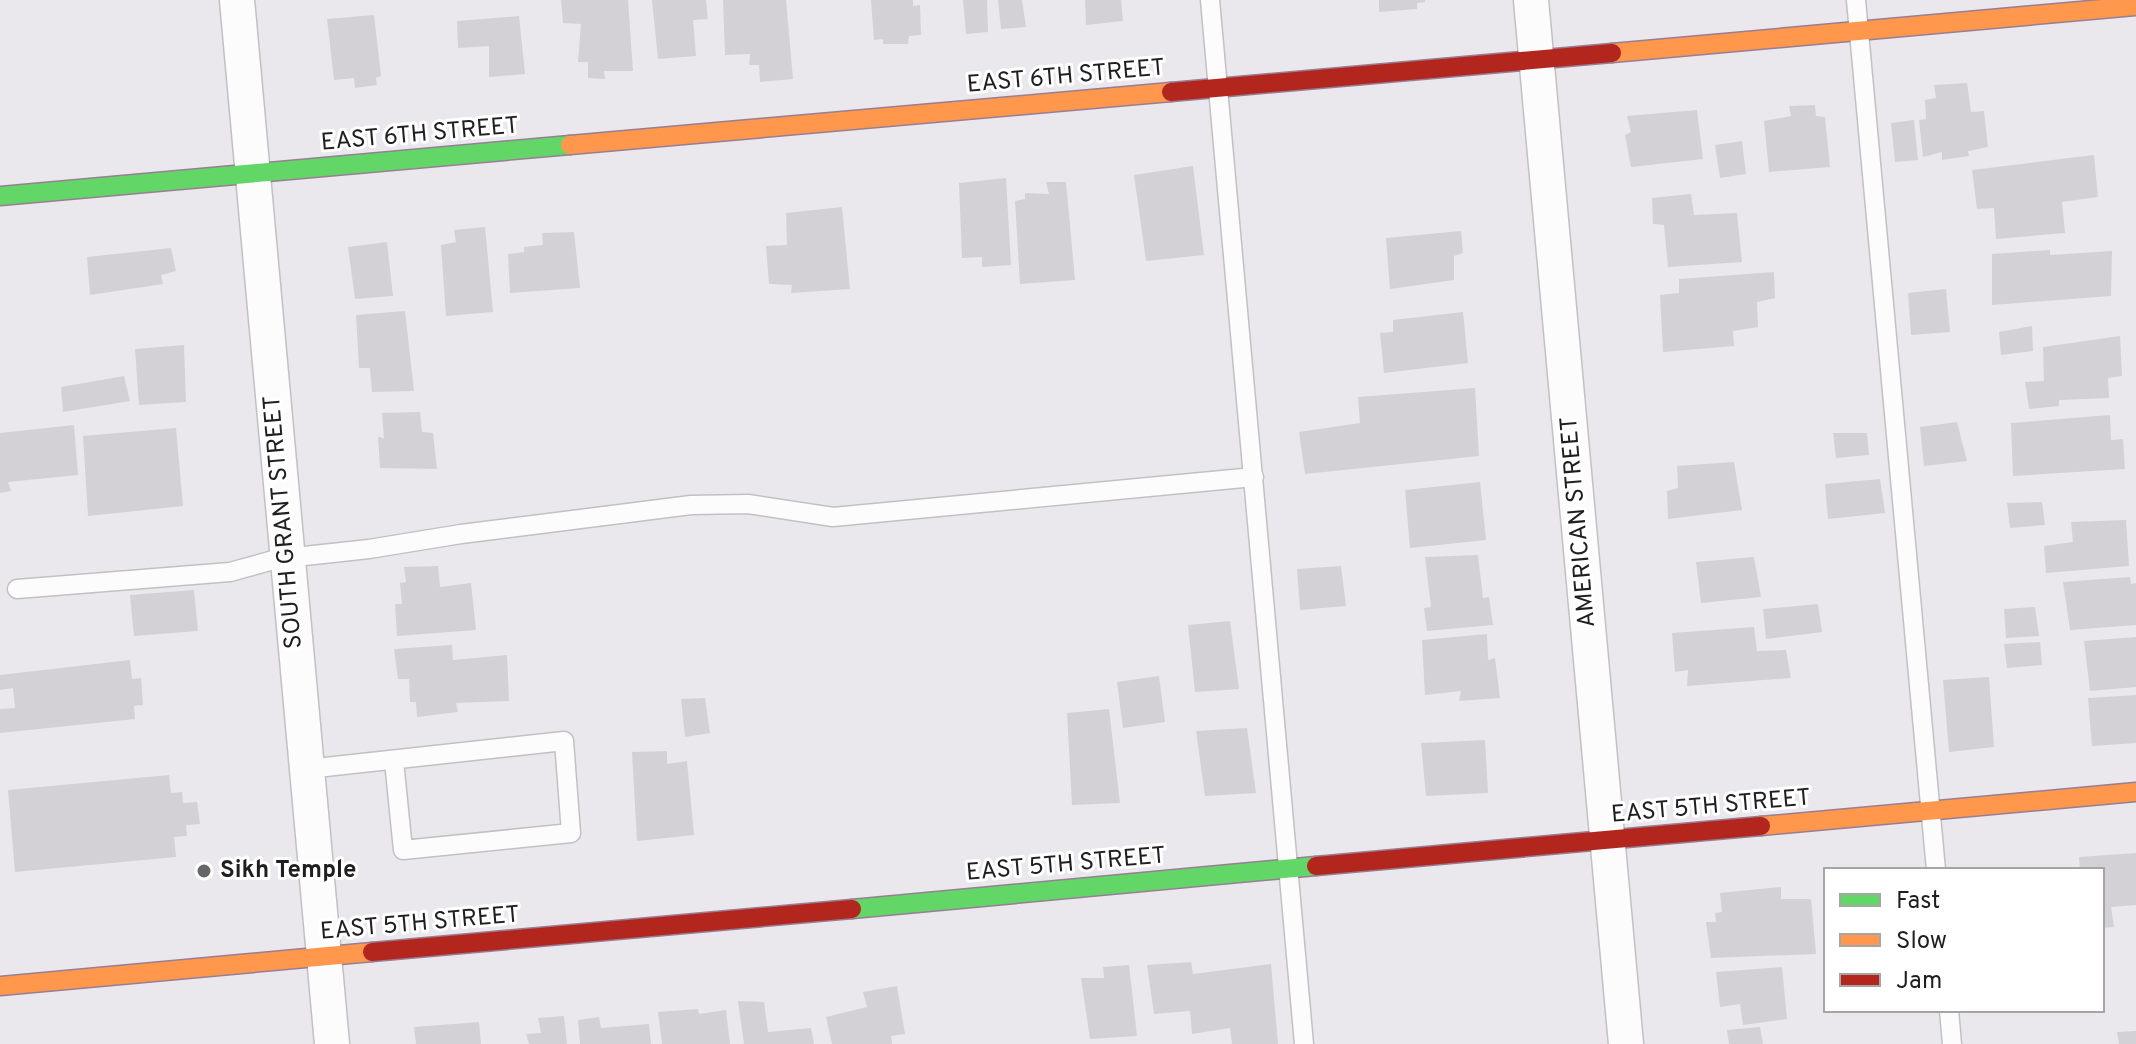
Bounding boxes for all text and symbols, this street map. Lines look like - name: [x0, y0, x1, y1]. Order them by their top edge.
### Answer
- street label: EAST 6TH STREET: [966, 53, 1166, 101]
- street label: EAST 6TH STREET: [320, 111, 520, 159]
- street label: SOUTH GRANT STREET: [258, 394, 310, 650]
- street label: AMERICAN STREET: [1555, 415, 1603, 629]
- street label: EAST 5TH STREET: [1610, 783, 1812, 831]
- street label: EAST 5TH STREET: [965, 841, 1167, 889]
- place label: Sikh Temple: [220, 856, 356, 886]
- marker: Sikh Temple: [195, 862, 213, 880]
- legend: [1824, 868, 2104, 1012]
- text: Fast: [1896, 887, 1940, 917]
- street label: EAST 5TH STREET: [319, 900, 521, 948]
- text: Slow: [1896, 927, 1947, 957]
- text: Jam: [1896, 967, 1942, 997]

